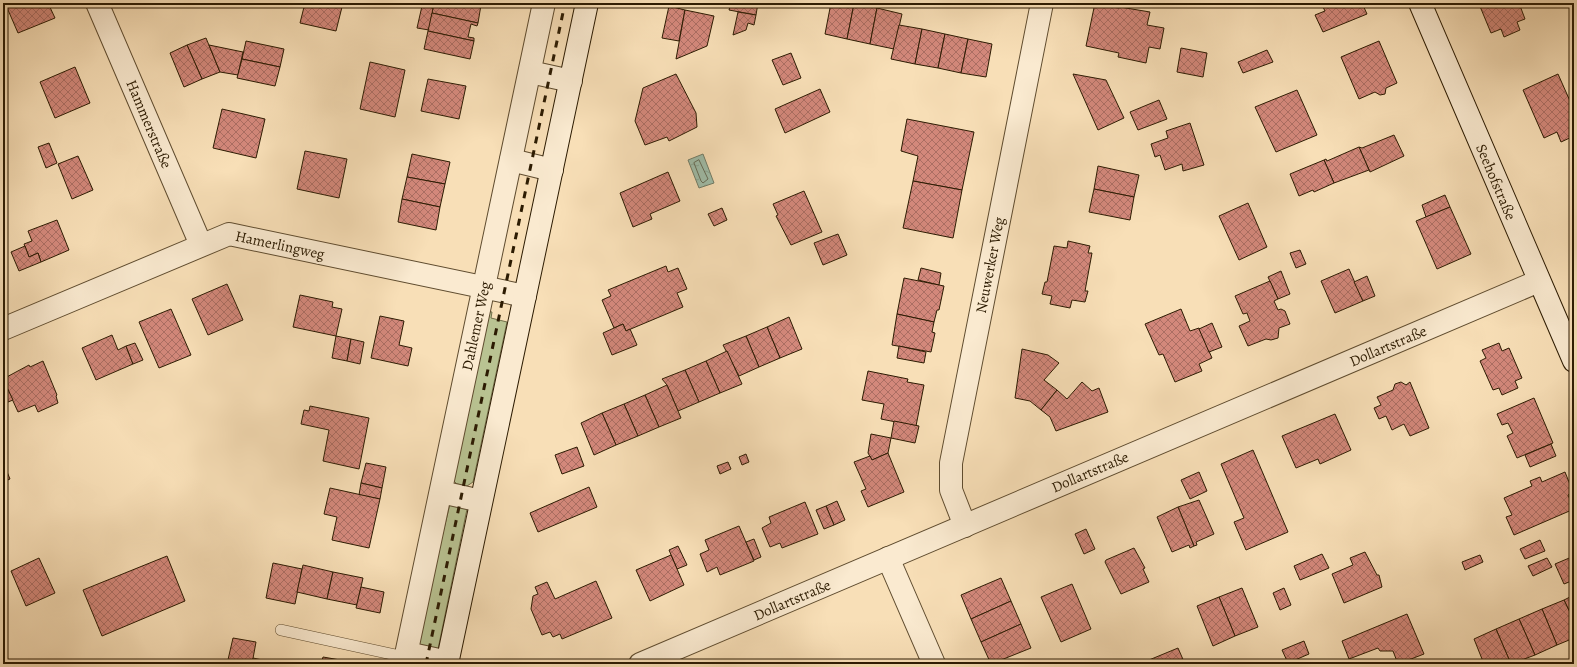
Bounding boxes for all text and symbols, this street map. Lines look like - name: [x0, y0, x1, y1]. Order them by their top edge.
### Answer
- street label: Hammerstraße: [121, 77, 177, 172]
- street label: Seehofstraße: [1471, 141, 1521, 223]
- street label: Neuwerker Weg: [971, 215, 1009, 315]
- street label: Hamerlingweg: [233, 226, 327, 264]
- street label: Dahlemer Weg: [457, 279, 495, 372]
- street label: Dollartstraße: [1346, 321, 1430, 371]
- street label: Dollartstraße: [1048, 447, 1132, 497]
- street label: Dollartstraße: [750, 575, 834, 625]

